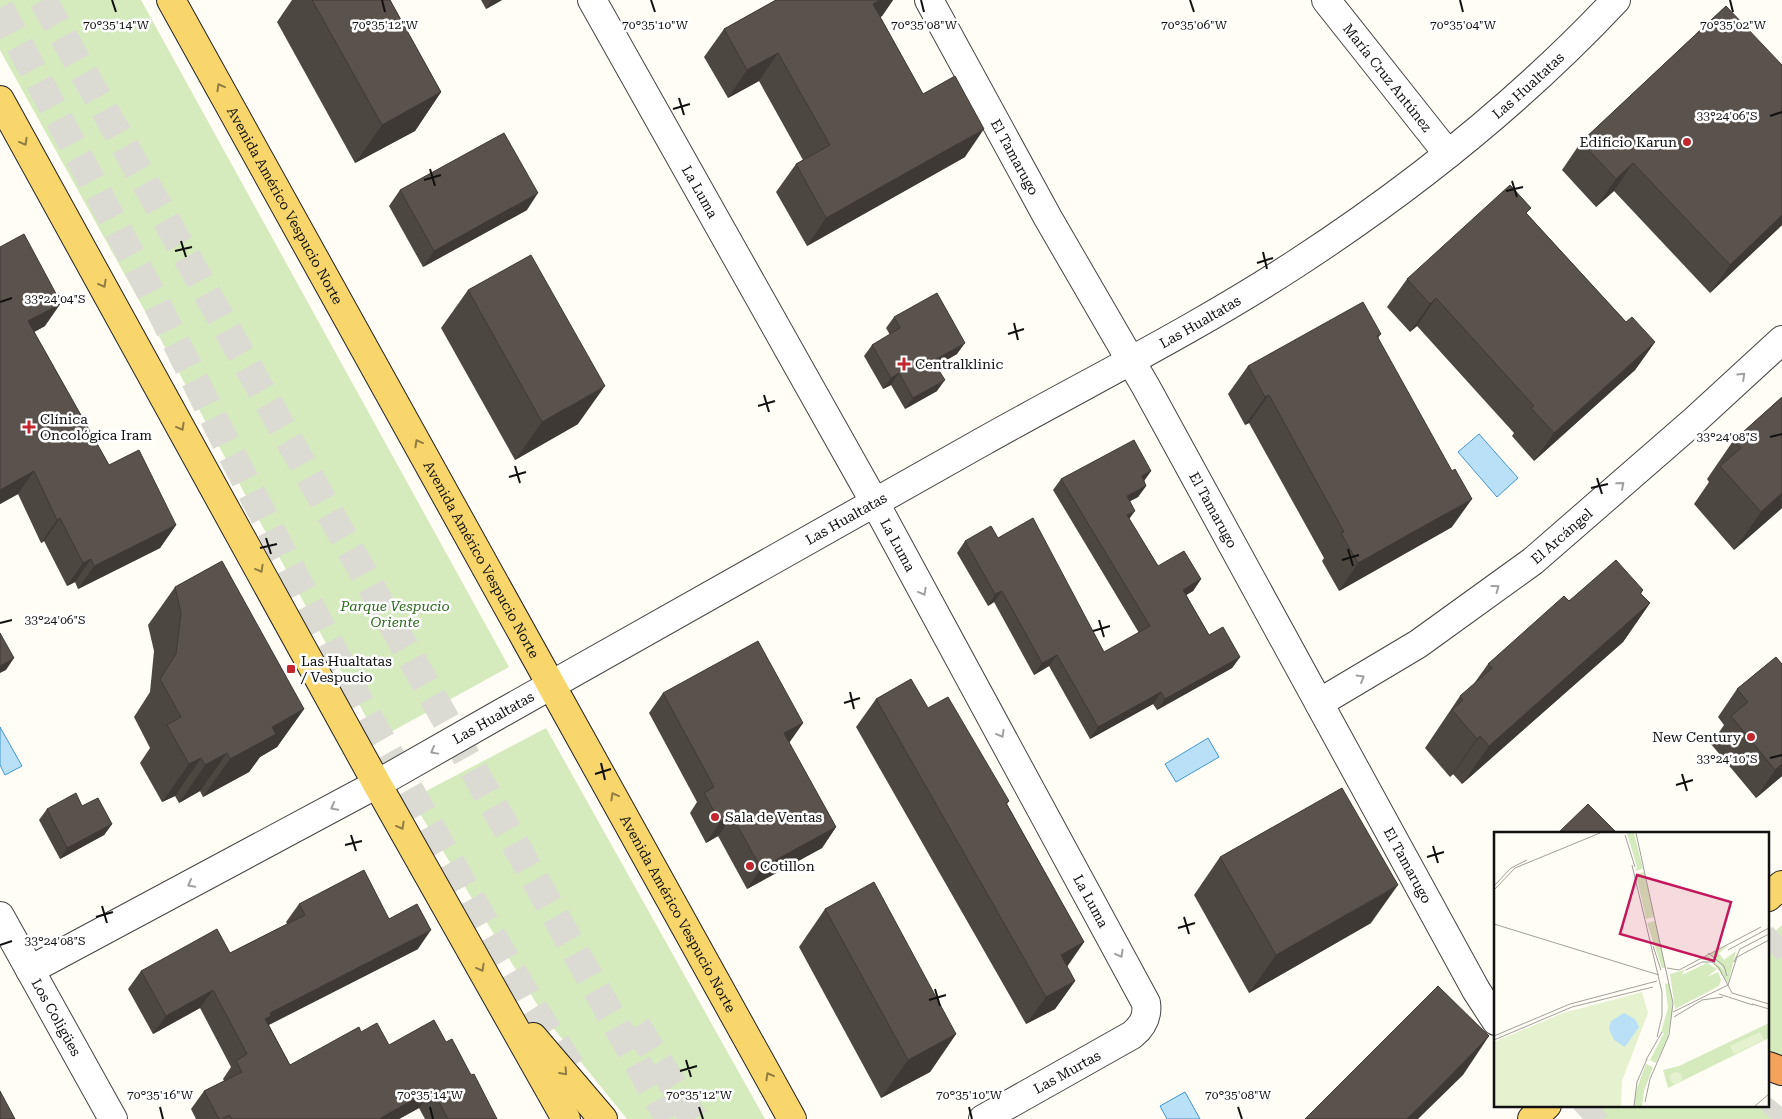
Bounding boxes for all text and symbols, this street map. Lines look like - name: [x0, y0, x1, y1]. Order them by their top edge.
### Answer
- text: 70°35'14"W: [83, 18, 150, 32]
- text: 70°35'12"W: [352, 18, 419, 32]
- text: 70°35'10"W: [622, 18, 689, 32]
- text: 70°35'08"W: [891, 18, 958, 32]
- text: 70°35'06"W: [1161, 18, 1228, 32]
- text: 70°35'04"W: [1430, 18, 1497, 32]
- text: 70°35'02"W: [1700, 18, 1767, 32]
- street label: María Cruz Antúnez: [1340, 21, 1435, 135]
- street label: Las Hualtatas: [1489, 49, 1567, 122]
- one-way arrow: [216, 83, 226, 92]
- street label: Avenida Américo Vespucio Norte: [224, 104, 346, 307]
- text: 33°24'06"S: [1697, 109, 1757, 123]
- street label: El Tamarugo: [988, 116, 1042, 198]
- place label: Edificio Karun: [1580, 134, 1677, 150]
- marker: Edificio Karun: [1681, 136, 1693, 148]
- one-way arrow: [17, 137, 27, 146]
- street label: La Luma: [679, 163, 721, 221]
- one-way arrow: [97, 279, 107, 288]
- text: 33°24'04"S: [25, 292, 85, 306]
- street label: Las Hualtatas: [1157, 292, 1244, 351]
- place label: Centralklinic: [915, 356, 1003, 372]
- marker: Centralklinic: [897, 357, 911, 371]
- one-way arrow: [1737, 373, 1746, 382]
- place label: Clínica Oncológica Iram: [40, 411, 152, 443]
- marker: Clínica Oncológica Iram: [22, 420, 36, 434]
- one-way arrow: [175, 421, 185, 430]
- text: 33°24'08"S: [1697, 430, 1757, 444]
- one-way arrow: [415, 439, 425, 448]
- street label: Avenida Américo Vespucio Norte: [420, 458, 543, 661]
- street label: El Tamarugo: [1186, 469, 1241, 551]
- one-way arrow: [1615, 482, 1624, 490]
- street label: Las Hualtatas: [803, 489, 890, 548]
- street label: El Arcángel: [1528, 505, 1596, 567]
- street label: La Luma: [877, 516, 919, 575]
- one-way arrow: [253, 564, 263, 573]
- one-way arrow: [1490, 585, 1500, 594]
- one-way arrow: [917, 586, 927, 595]
- park label: Parque Vespucio Oriente: [339, 598, 450, 630]
- text: 33°24'06"S: [25, 613, 85, 627]
- place label: Las Hualtatas / Vespucio: [300, 653, 392, 685]
- marker: Las Hualtatas / Vespucio: [285, 663, 297, 675]
- one-way arrow: [1355, 674, 1364, 684]
- street label: Las Hualtatas: [450, 688, 537, 747]
- one-way arrow: [995, 729, 1005, 738]
- place label: New Century: [1652, 729, 1742, 745]
- marker: New Century: [1745, 731, 1757, 743]
- one-way arrow: [431, 745, 440, 755]
- text: 33°24'10"S: [1697, 752, 1757, 766]
- one-way arrow: [611, 792, 621, 801]
- one-way arrow: [330, 800, 339, 810]
- place label: Sala de Ventas: [725, 809, 823, 825]
- marker: Sala de Ventas: [709, 811, 721, 823]
- street label: Avenida Américo Vespucio Norte: [617, 812, 739, 1015]
- one-way arrow: [394, 821, 404, 830]
- street label: El Tamarugo: [1381, 825, 1435, 906]
- inset map: [1494, 832, 1770, 1106]
- place label: Cotillon: [760, 858, 815, 874]
- marker: Cotillon: [744, 860, 756, 872]
- street label: La Luma: [1070, 872, 1112, 931]
- one-way arrow: [187, 877, 196, 887]
- text: 33°24'08"S: [25, 934, 85, 948]
- one-way arrow: [1114, 949, 1124, 958]
- one-way arrow: [474, 962, 484, 971]
- street label: Los Coligües: [28, 976, 85, 1059]
- street label: Las Murtas: [1031, 1047, 1104, 1097]
- one-way arrow: [558, 1067, 567, 1076]
- one-way arrow: [765, 1073, 775, 1082]
- text: 70°35'16"W: [127, 1088, 194, 1102]
- text: 70°35'14"W: [397, 1088, 464, 1102]
- text: 70°35'12"W: [666, 1088, 733, 1102]
- text: 70°35'10"W: [936, 1088, 1003, 1102]
- text: 70°35'08"W: [1205, 1088, 1272, 1102]

